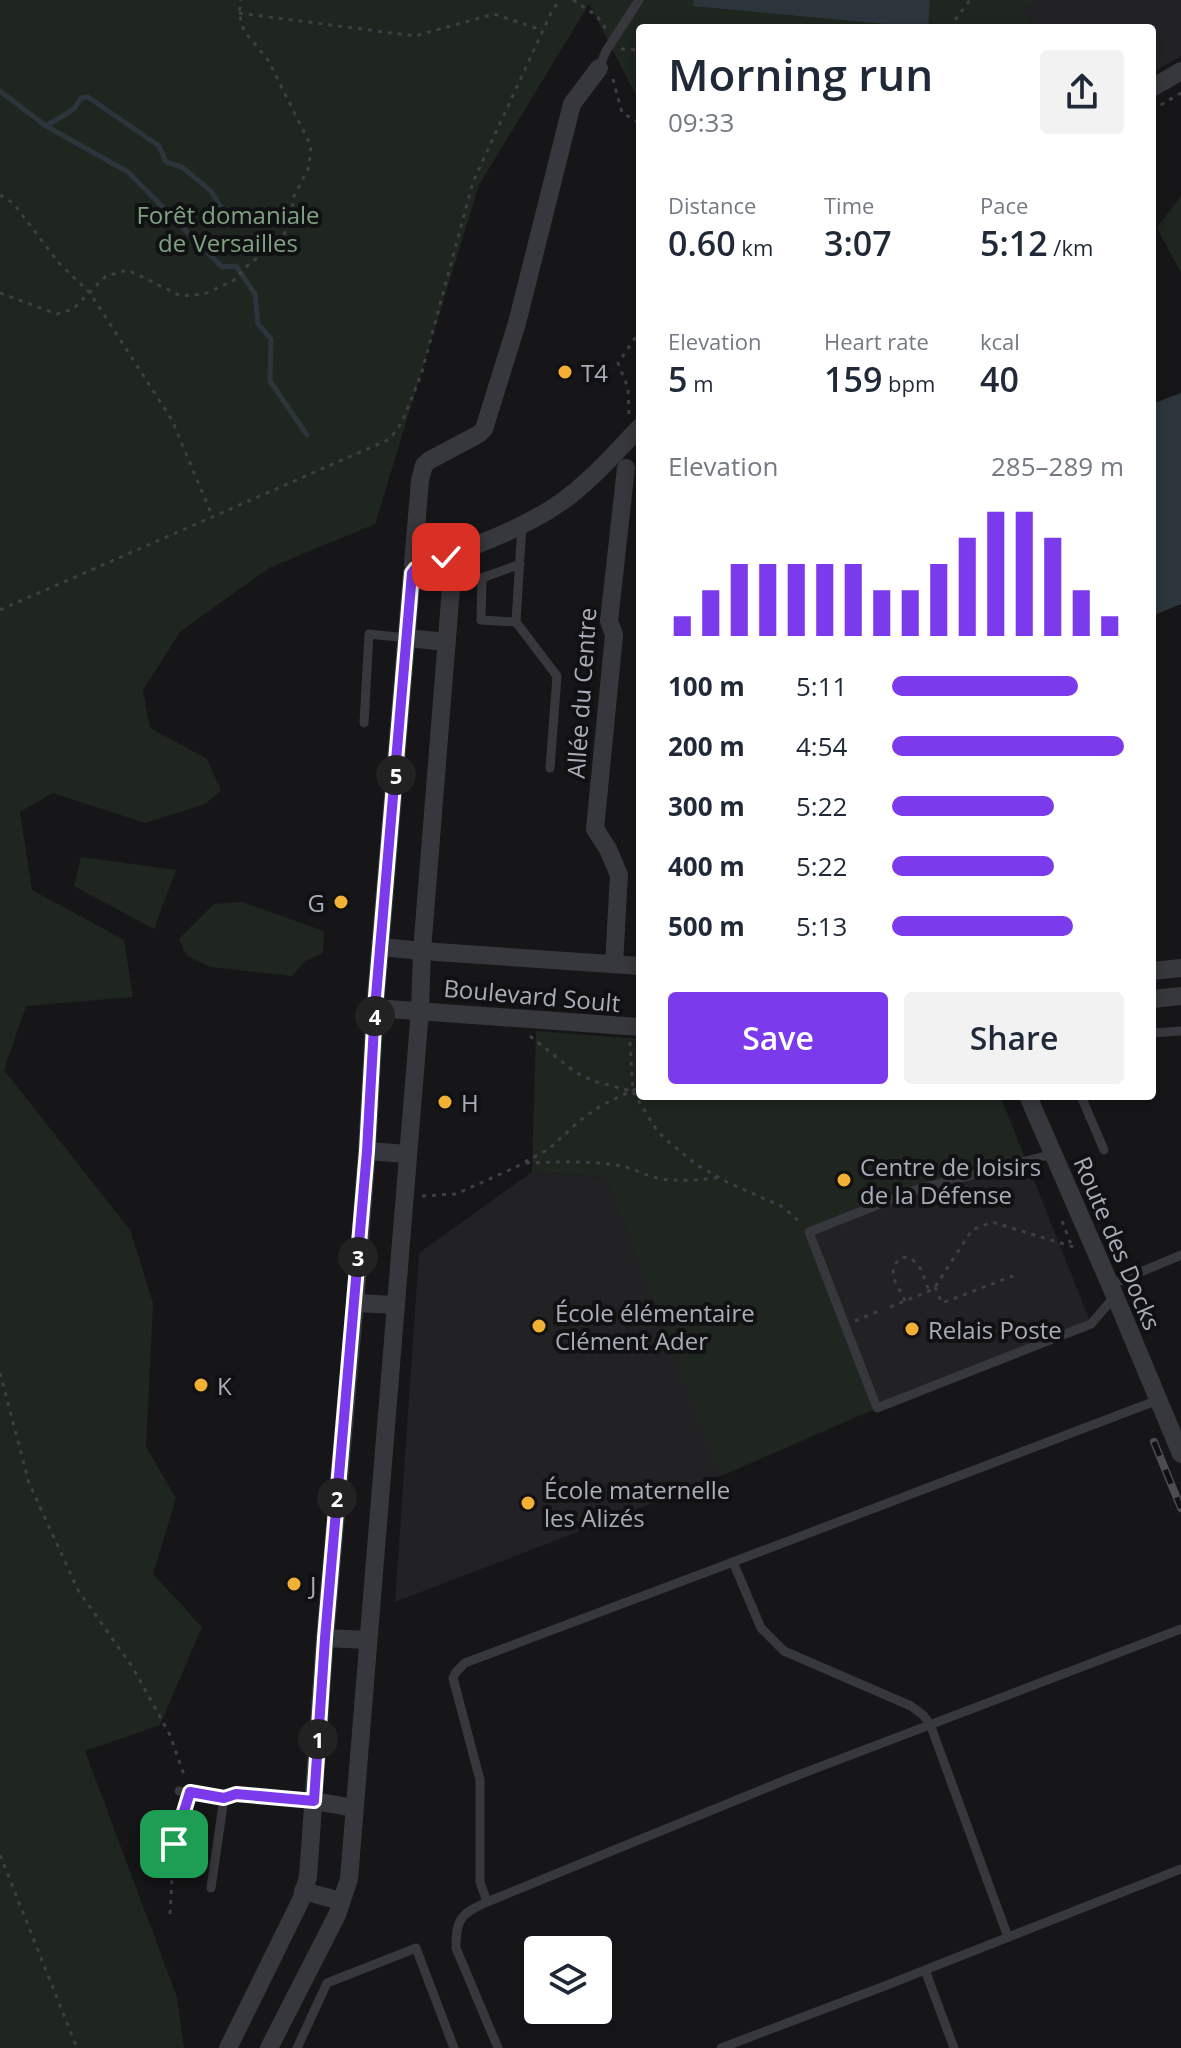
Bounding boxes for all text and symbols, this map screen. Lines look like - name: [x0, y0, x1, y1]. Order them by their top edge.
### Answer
- text: Morning run: [668, 44, 933, 104]
- button: share: [1040, 50, 1124, 134]
- text: 09:33: [668, 104, 734, 140]
- text: Distance: [668, 190, 756, 220]
- text: Time: [824, 190, 874, 220]
- text: Pace: [980, 190, 1028, 220]
- park label: Forêt domaniale de Versailles: [136, 198, 320, 259]
- text: 0.60: [668, 220, 736, 266]
- text: 3:07: [824, 220, 892, 266]
- text: 5:12: [980, 220, 1048, 266]
- text: km: [736, 232, 773, 262]
- text: /km: [1048, 232, 1093, 262]
- text: Elevation: [668, 326, 761, 356]
- text: Heart rate: [824, 326, 929, 356]
- text: kcal: [980, 326, 1020, 356]
- place label: T4: [581, 356, 608, 389]
- text: 5: [668, 356, 687, 402]
- text: 159: [824, 356, 882, 402]
- text: 40: [980, 356, 1019, 402]
- marker: T4: [556, 363, 574, 381]
- text: m: [687, 368, 714, 398]
- text: bpm: [882, 368, 935, 398]
- text: Elevation: [668, 448, 778, 484]
- text: 285–289 m: [991, 448, 1124, 484]
- pin: [412, 523, 480, 591]
- icon: check: [424, 535, 468, 579]
- street label: Allée du Centre: [559, 606, 603, 780]
- text: 100 m: [668, 668, 745, 704]
- text: 5:11: [796, 668, 847, 704]
- text: 200 m: [668, 728, 745, 764]
- text: 4:54: [796, 728, 847, 764]
- pin: 5: [376, 755, 416, 795]
- text: 5: [390, 760, 402, 790]
- text: 300 m: [668, 788, 745, 824]
- text: 5:22: [796, 788, 847, 824]
- text: 400 m: [668, 848, 745, 884]
- text: 5:22: [796, 848, 847, 884]
- place label: G: [308, 886, 325, 919]
- marker: G: [332, 893, 350, 911]
- text: 500 m: [668, 908, 745, 944]
- text: 5:13: [796, 908, 847, 944]
- street label: Boulevard Soult: [442, 971, 622, 1019]
- button: Save: [668, 992, 888, 1084]
- button: Share: [904, 992, 1124, 1084]
- pin: 4: [355, 996, 395, 1036]
- text: 4: [369, 1001, 381, 1031]
- place label: H: [461, 1086, 479, 1119]
- marker: H: [436, 1093, 454, 1111]
- place label: Centre de loisirs de la Défense: [860, 1150, 1041, 1211]
- street label: Route des Docks: [1067, 1151, 1169, 1335]
- marker: Centre de loisirs de la Défense: [835, 1171, 853, 1189]
- pin: 3: [338, 1237, 378, 1277]
- text: 3: [352, 1242, 364, 1272]
- place label: École élémentaire Clément Ader: [555, 1296, 755, 1357]
- place label: Relais Poste: [928, 1313, 1062, 1346]
- marker: École élémentaire Clément Ader: [530, 1317, 548, 1335]
- marker: Relais Poste: [903, 1320, 921, 1338]
- place label: K: [217, 1369, 232, 1402]
- marker: K: [192, 1376, 210, 1394]
- place label: École maternelle les Alizés: [544, 1473, 730, 1534]
- pin: 2: [317, 1478, 357, 1518]
- text: 2: [331, 1483, 343, 1513]
- marker: École maternelle les Alizés: [519, 1494, 537, 1512]
- place label: J: [308, 1568, 316, 1601]
- marker: J: [285, 1575, 303, 1593]
- pin: 1: [298, 1719, 338, 1759]
- text: 1: [312, 1724, 324, 1754]
- pin: [140, 1810, 208, 1878]
- icon: arrive: [152, 1822, 196, 1866]
- map controls: [524, 1936, 612, 2024]
- button: layers: [524, 1936, 612, 2024]

